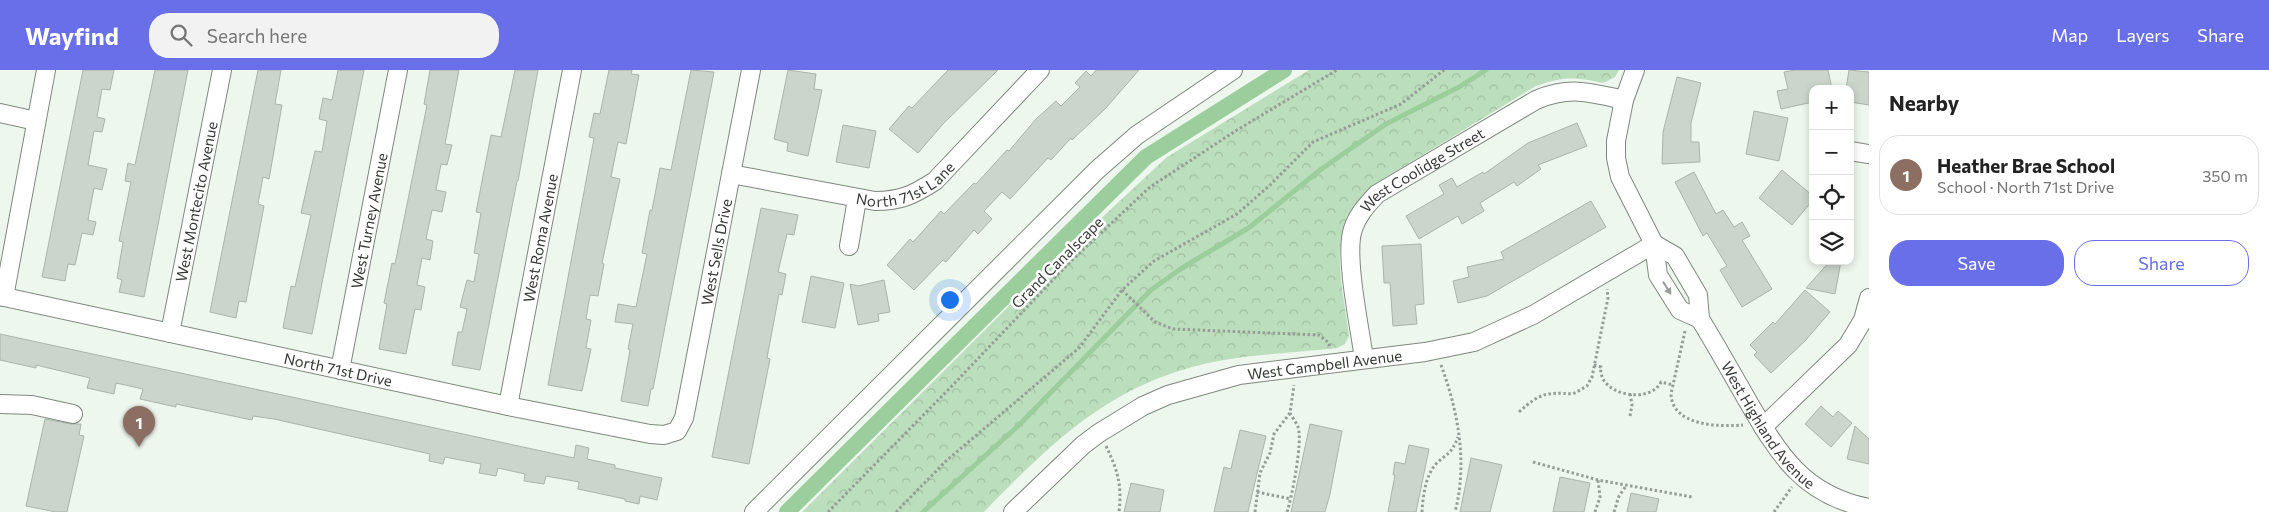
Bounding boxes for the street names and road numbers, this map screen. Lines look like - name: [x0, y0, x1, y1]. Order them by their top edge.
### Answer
- street label: West Montecito Avenue: [171, 120, 221, 283]
- street label: West Coolidge Street: [1356, 124, 1487, 216]
- street label: West Turney Avenue: [347, 151, 391, 290]
- street label: North 71st Lane: [855, 158, 958, 210]
- street label: West Roma Avenue: [519, 172, 561, 304]
- street label: West Sells Drive: [697, 197, 735, 307]
- street label: Grand Canalscape: [1007, 212, 1107, 312]
- street label: West Campbell Avenue: [1246, 346, 1403, 383]
- street label: North 71st Drive: [282, 349, 394, 390]
- street label: West Highland Avenue: [1718, 358, 1819, 492]

